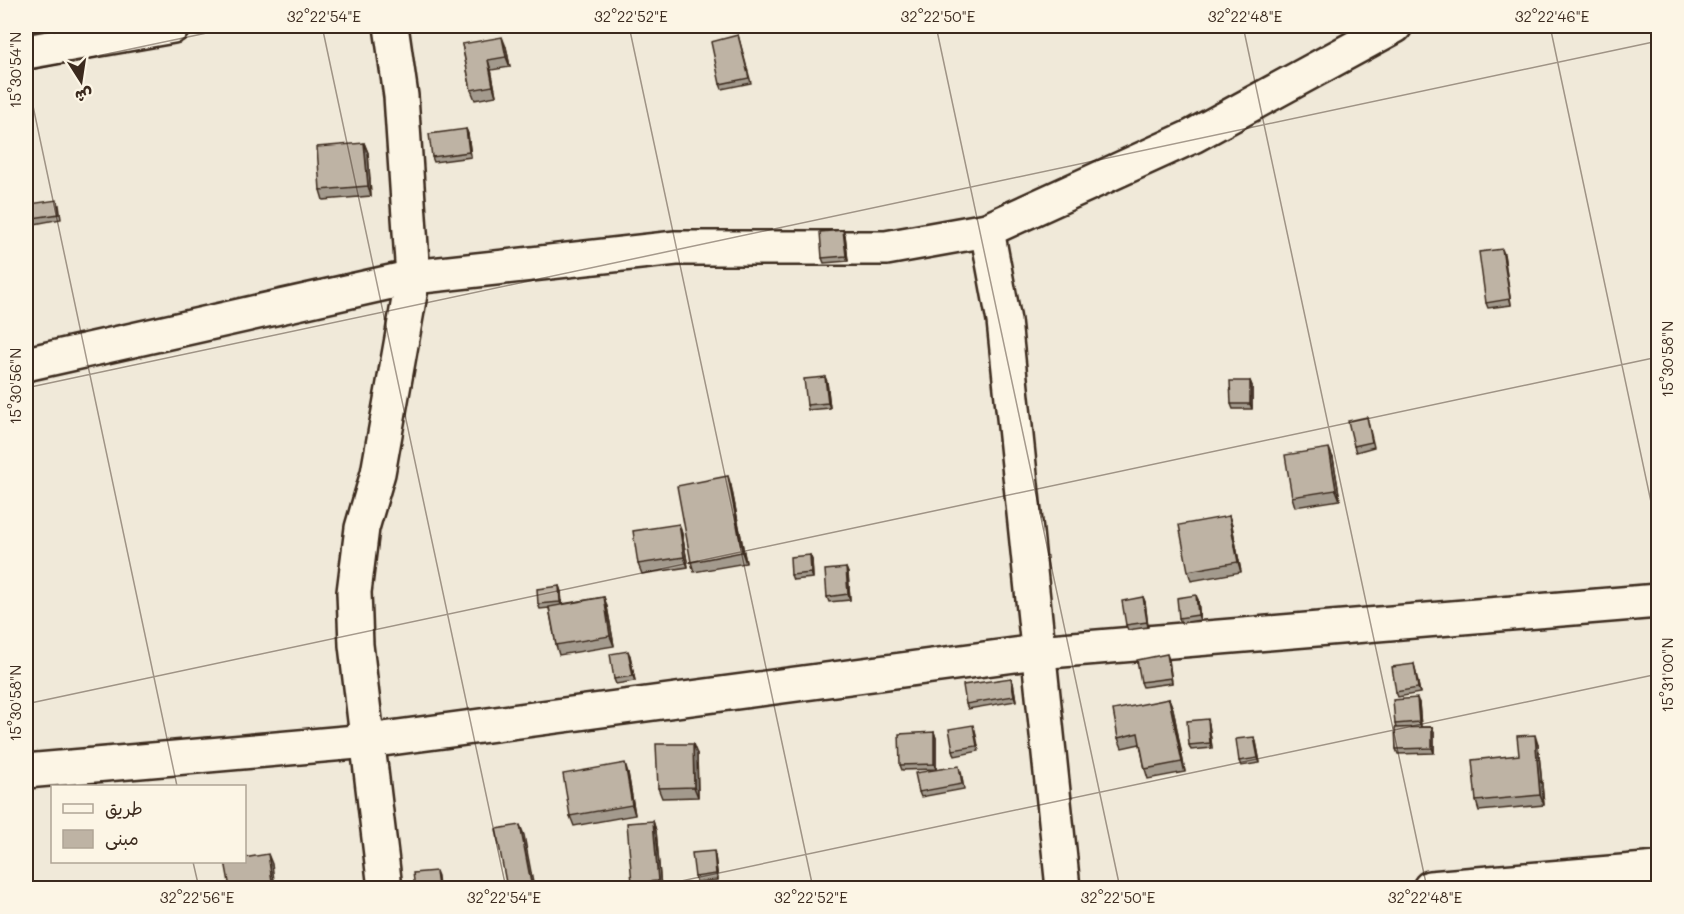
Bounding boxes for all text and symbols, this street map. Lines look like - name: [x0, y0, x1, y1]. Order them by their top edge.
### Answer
- text: 32°22'54"E: [287, 6, 362, 26]
- text: 32°22'52"E: [594, 6, 668, 26]
- text: 32°22'50"E: [901, 6, 976, 26]
- text: 32°22'48"E: [1208, 6, 1283, 26]
- text: 32°22'46"E: [1515, 6, 1590, 26]
- text: 15°30'54"N: [5, 32, 25, 108]
- north arrow: [51, 51, 111, 111]
- text: ش: [73, 84, 95, 108]
- text: 15°30'58"N: [1657, 321, 1677, 397]
- text: 15°30'56"N: [5, 348, 25, 424]
- text: 15°31'00"N: [1657, 638, 1677, 712]
- text: 15°30'58"N: [5, 665, 25, 741]
- legend: [51, 785, 246, 863]
- text: طريق: [105, 796, 143, 820]
- text: مبنى: [105, 826, 139, 850]
- text: 32°22'56"E: [160, 887, 235, 907]
- text: 32°22'54"E: [467, 887, 542, 907]
- text: 32°22'52"E: [774, 887, 848, 907]
- text: 32°22'50"E: [1081, 887, 1156, 907]
- text: 32°22'48"E: [1388, 887, 1463, 907]

